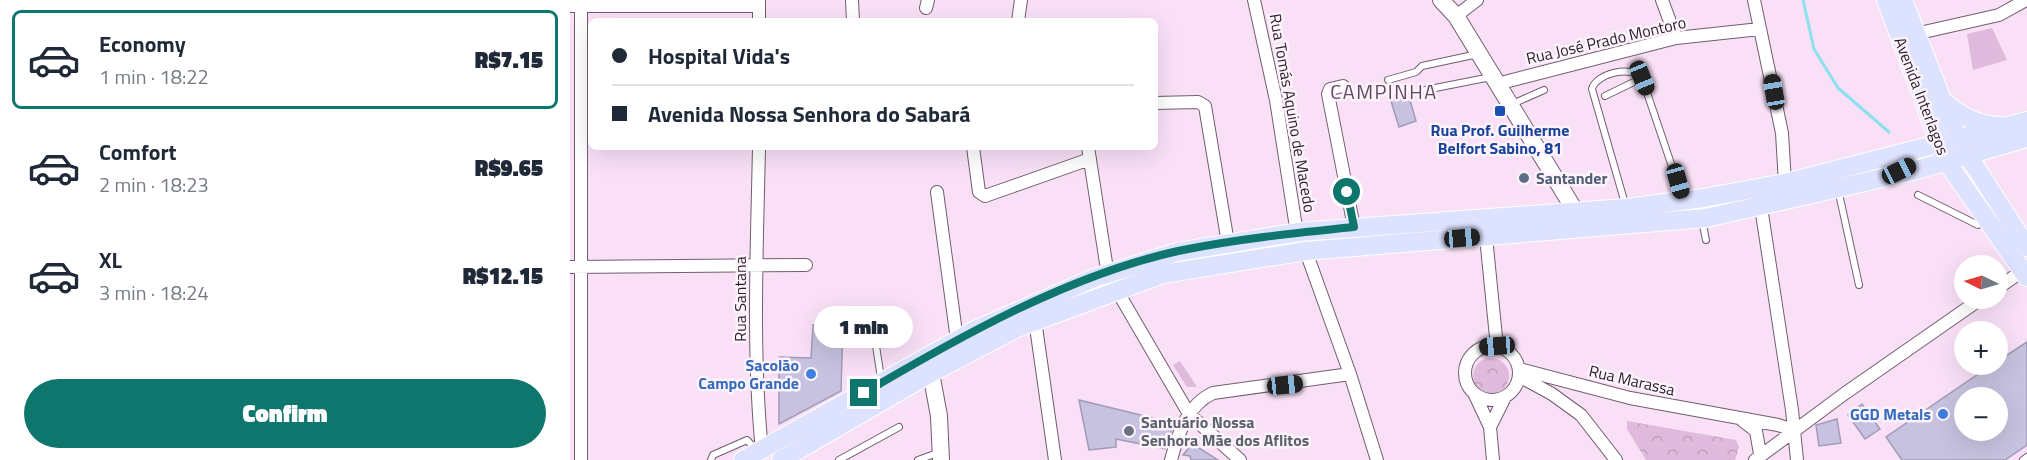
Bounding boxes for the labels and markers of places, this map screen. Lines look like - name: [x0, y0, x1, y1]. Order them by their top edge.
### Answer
- marker: Rua Prof. Guilherme Belfort Sabino, 81: [1493, 104, 1507, 118]
- place label: Rua Prof. Guilherme Belfort Sabino, 81: [1431, 118, 1569, 160]
- place label: Santander: [1536, 166, 1608, 190]
- marker: Santander: [1517, 171, 1531, 185]
- place label: Sacolão Campo Grande: [698, 353, 799, 395]
- marker: Sacolão Campo Grande: [804, 367, 818, 381]
- place label: GGD Metals: [1850, 402, 1931, 426]
- marker: GGD Metals: [1936, 407, 1950, 421]
- place label: Santuário Nossa Senhora Mãe dos Aflitos: [1141, 410, 1309, 452]
- marker: Santuário Nossa Senhora Mãe dos Aflitos: [1122, 424, 1136, 438]

